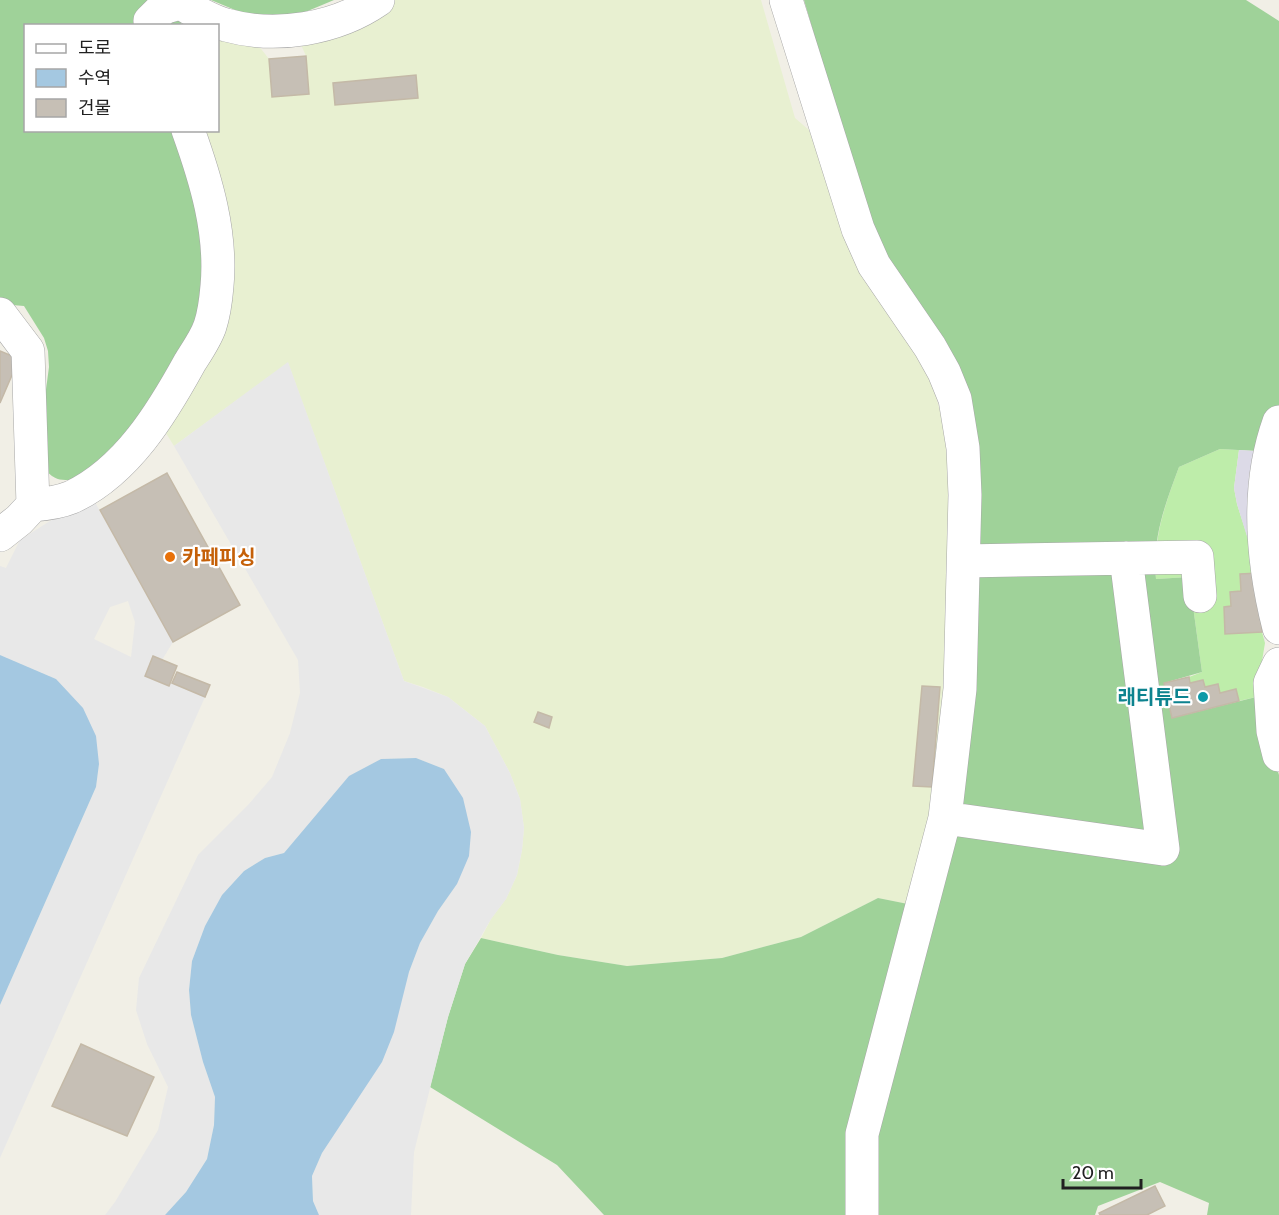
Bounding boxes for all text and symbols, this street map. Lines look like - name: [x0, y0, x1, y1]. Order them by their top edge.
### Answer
- legend: [24, 24, 219, 132]
- text: 도로: [78, 37, 111, 59]
- text: 수역: [78, 67, 111, 89]
- text: 건물: [78, 97, 111, 119]
- place label: 카페피싱: [182, 545, 256, 569]
- marker: 카페피싱: [163, 550, 177, 564]
- place label: 래티튜드: [1117, 685, 1191, 709]
- marker: 래티튜드: [1196, 690, 1210, 704]
- scale bar: [1063, 1152, 1141, 1190]
- text: 20 m: [1072, 1162, 1114, 1184]

